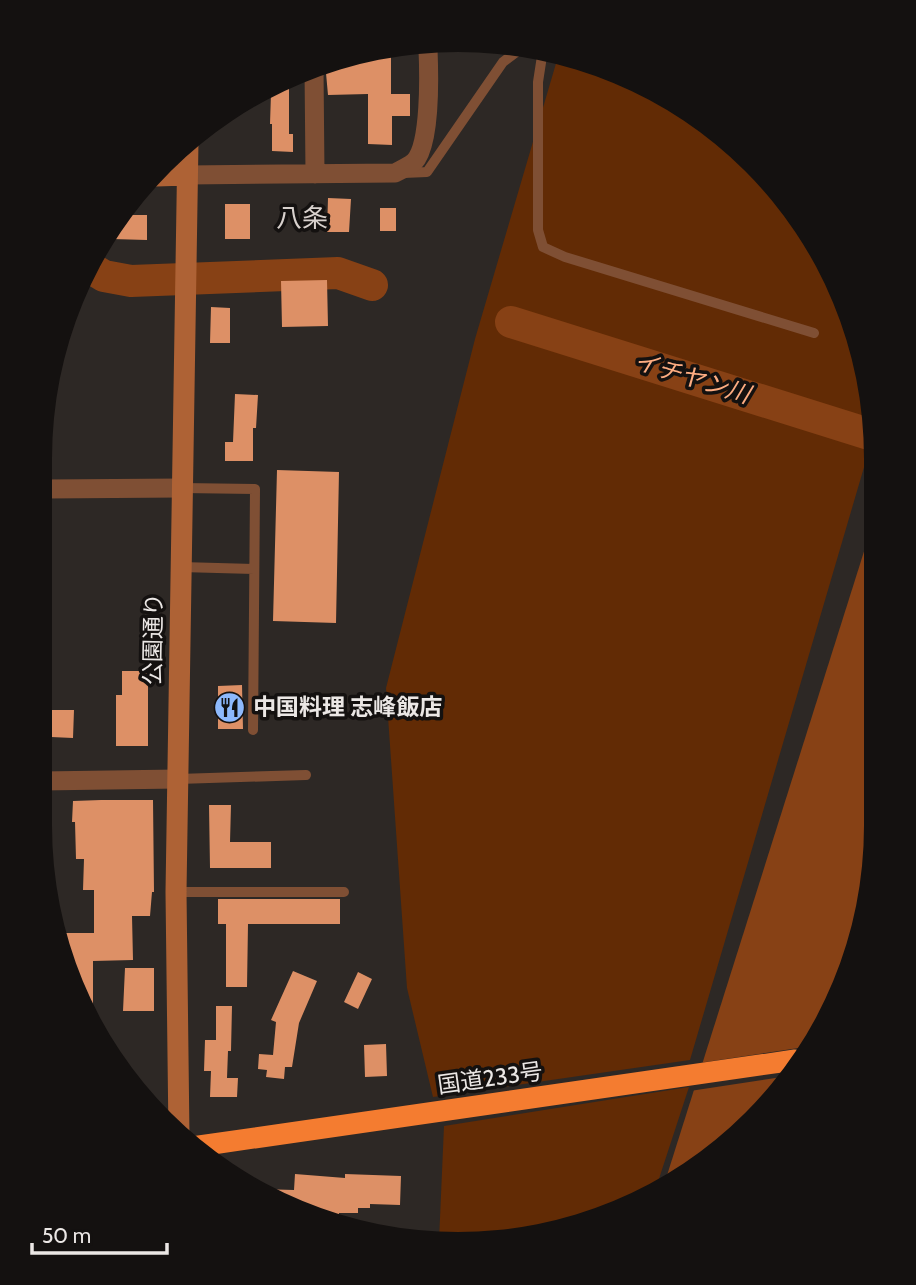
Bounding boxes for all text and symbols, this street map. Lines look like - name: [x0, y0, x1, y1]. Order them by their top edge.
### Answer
- district label: 八条: [276, 202, 328, 234]
- water label: イチヤン川: [631, 346, 757, 410]
- street label: 公園通り: [138, 593, 168, 685]
- restaurant icon: 中国料理 志峰飯店: [213, 690, 247, 724]
- place label: 中国料理 志峰飯店: [253, 693, 442, 721]
- street label: 国道233号: [436, 1057, 544, 1099]
- scale bar: [32, 1212, 166, 1256]
- text: 50 m: [42, 1223, 91, 1248]

